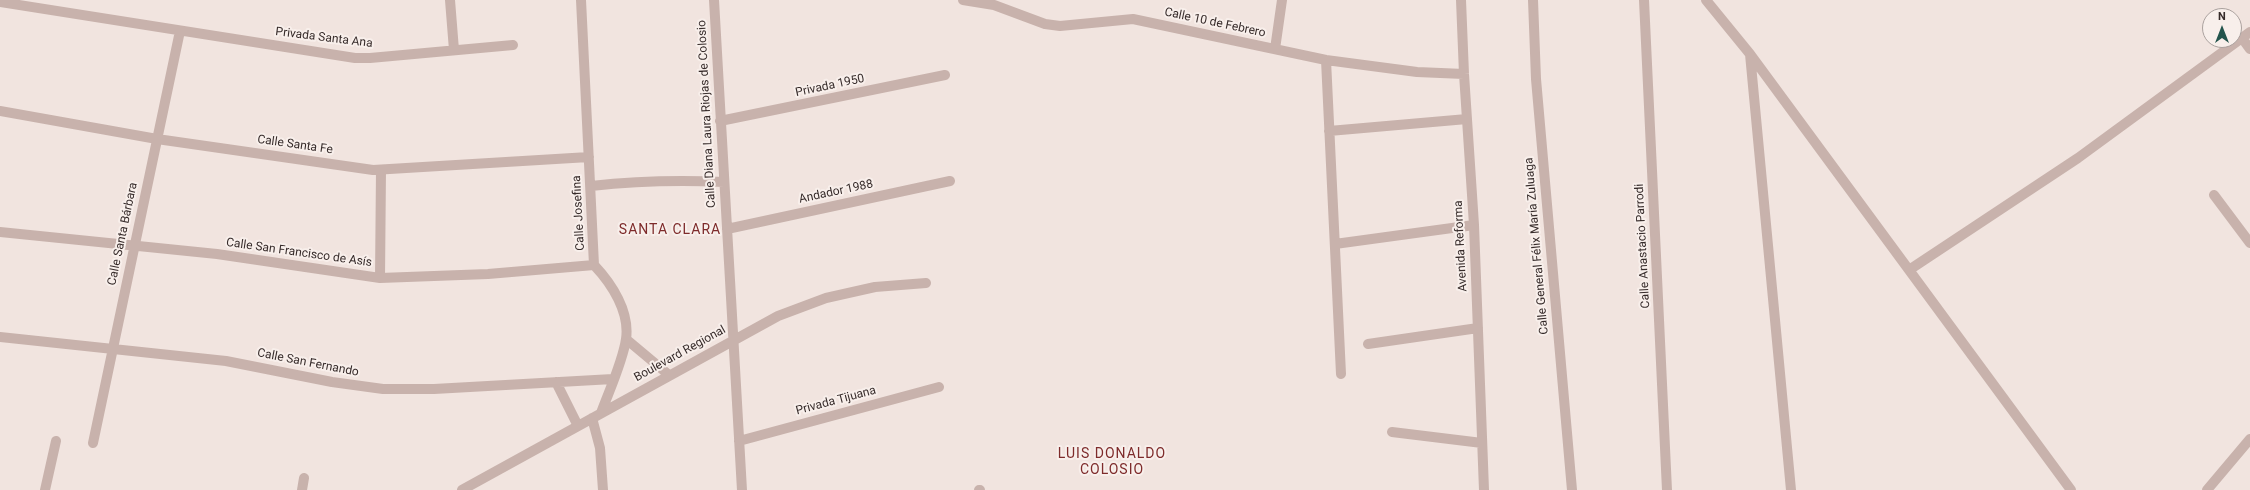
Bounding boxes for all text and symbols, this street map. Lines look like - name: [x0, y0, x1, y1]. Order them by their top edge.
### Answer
- street label: Calle 10 de Febrero: [1163, 5, 1267, 41]
- north arrow: [2202, 8, 2242, 48]
- text: N: [2218, 10, 2226, 23]
- street label: Calle Diana Laura Riojas de Colosio: [695, 20, 719, 208]
- street label: Privada Santa Ana: [275, 25, 373, 51]
- street label: Privada 1950: [794, 72, 866, 100]
- street label: Calle Santa Fe: [256, 133, 334, 157]
- street label: Calle General Félix María Zuluaga: [1522, 157, 1552, 335]
- street label: Calle Josefina: [570, 175, 588, 251]
- street label: Andador 1988: [798, 177, 874, 207]
- street label: Calle Santa Bárbara: [105, 181, 141, 287]
- street label: Calle Anastacio Parrodi: [1633, 183, 1653, 309]
- street label: Avenida Reforma: [1451, 200, 1471, 292]
- district label: SANTA CLARA: [619, 222, 721, 238]
- street label: Calle San Francisco de Asís: [225, 236, 373, 270]
- street label: Boulevard Regional: [632, 323, 728, 385]
- street label: Calle San Fernando: [256, 346, 360, 380]
- street label: Privada Tijuana: [794, 383, 878, 419]
- district label: LUIS DONALDO COLOSIO: [1058, 446, 1166, 478]

